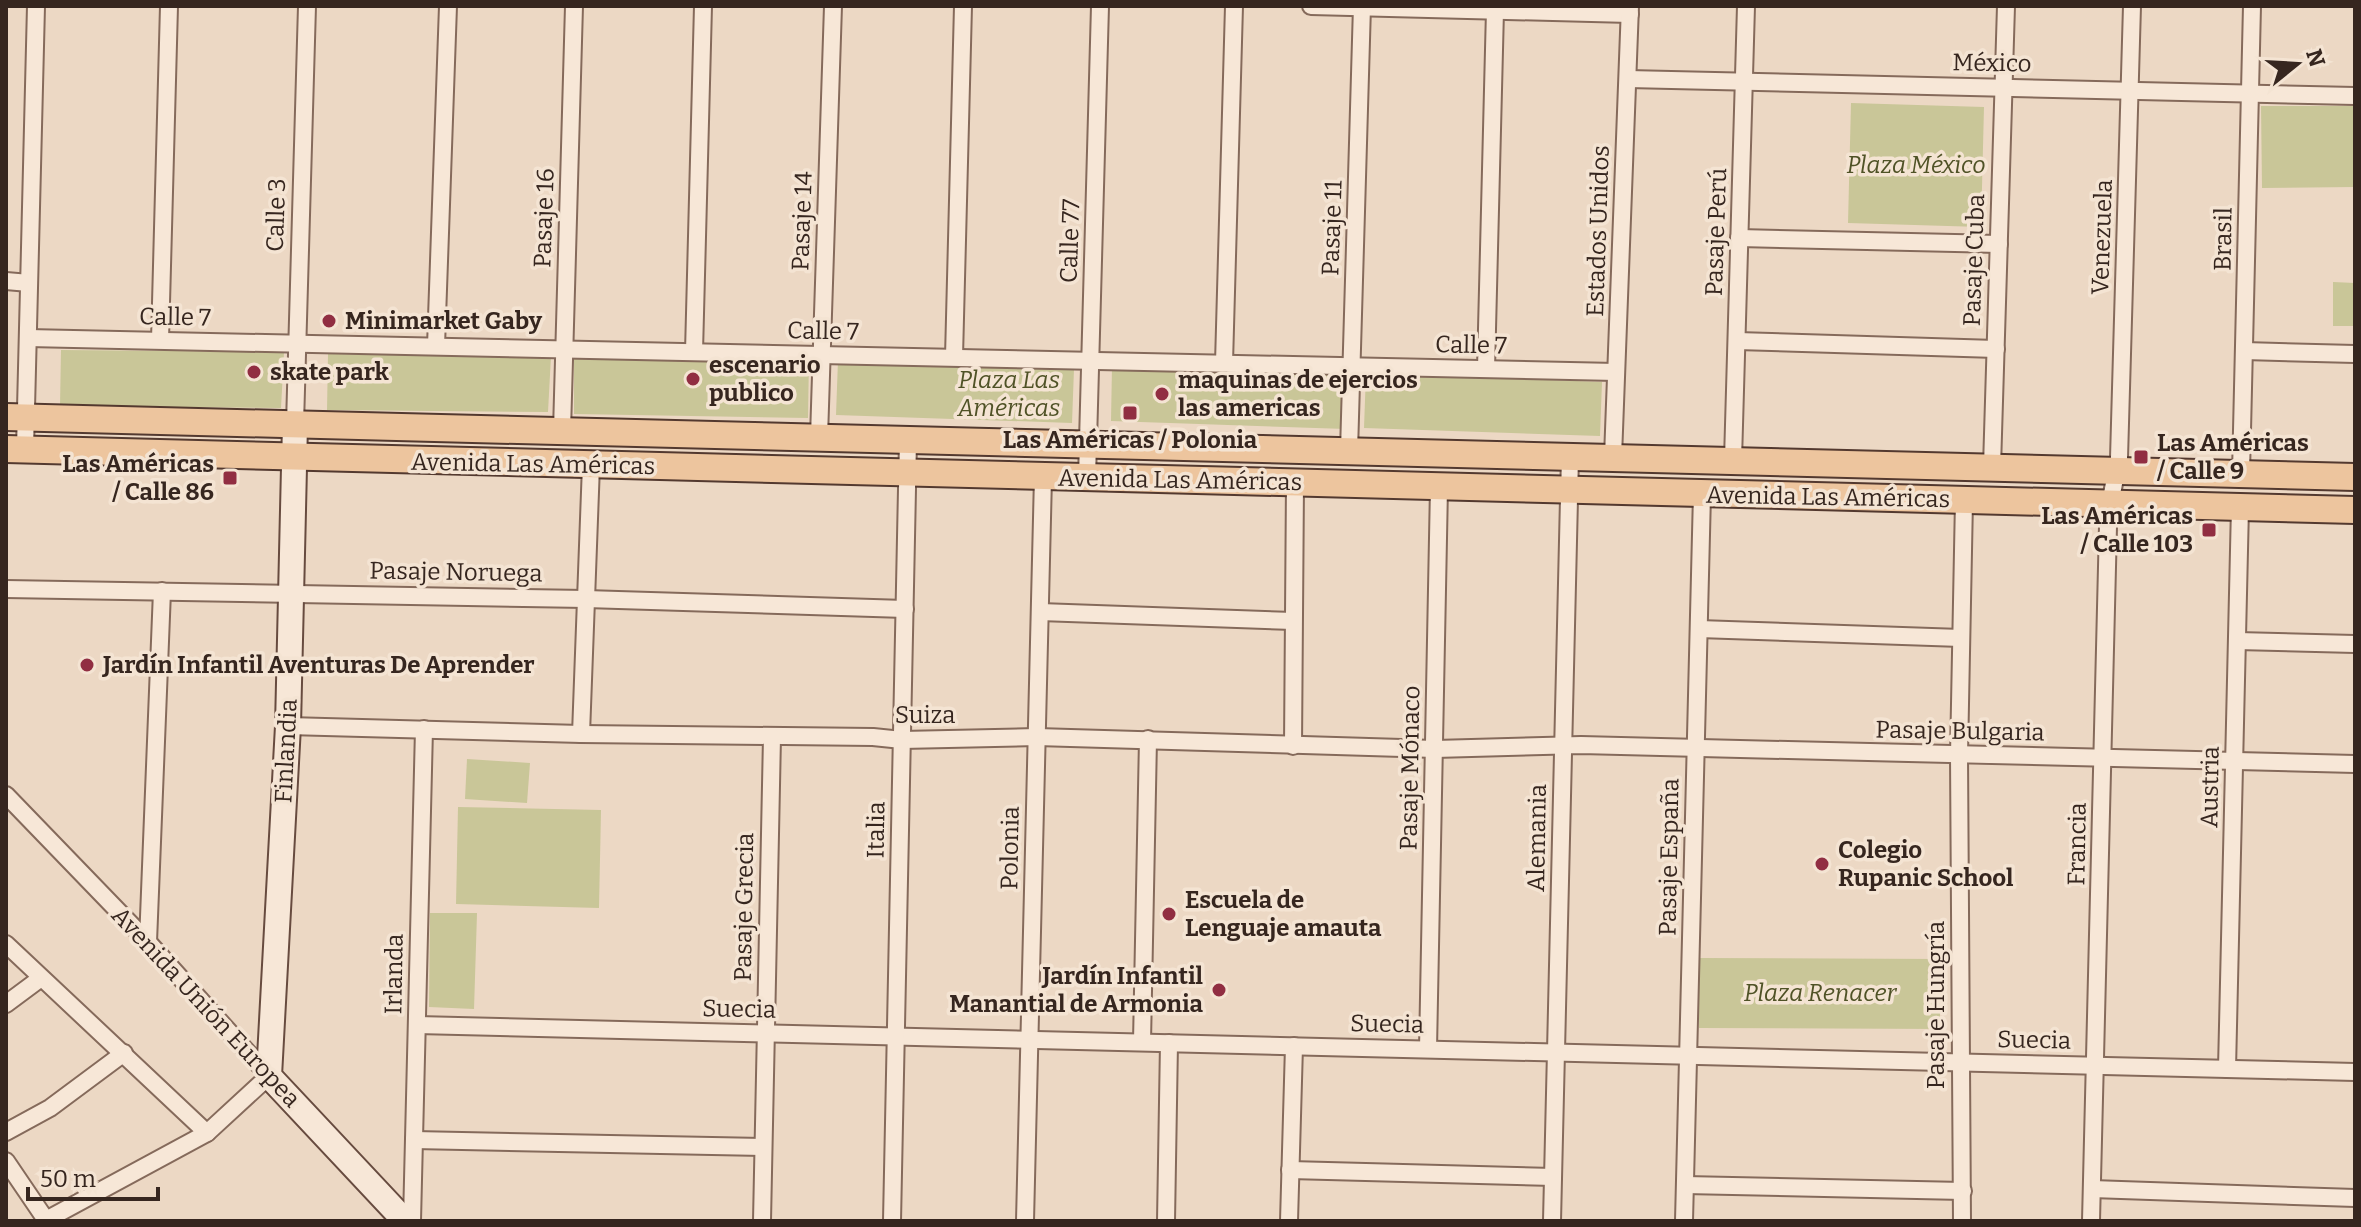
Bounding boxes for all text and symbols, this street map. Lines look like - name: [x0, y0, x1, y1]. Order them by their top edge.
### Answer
- north arrow: [2257, 24, 2337, 104]
- text: N: [2300, 46, 2331, 70]
- street label: México: [1952, 48, 2032, 78]
- street label: Estados Unidos: [1581, 145, 1615, 317]
- park label: Plaza México: [1846, 151, 1986, 179]
- street label: Pasaje Perú: [1700, 167, 1732, 297]
- street label: Pasaje 16: [528, 168, 560, 268]
- street label: Pasaje 14: [786, 171, 818, 271]
- street label: Calle 3: [261, 178, 291, 252]
- street label: Venezuela: [2086, 179, 2118, 295]
- street label: Pasaje 11: [1316, 180, 1348, 276]
- street label: Pasaje Cuba: [1958, 193, 1990, 327]
- street label: Calle 77: [1055, 199, 1085, 283]
- street label: Brasil: [2208, 207, 2238, 271]
- street label: Calle 7: [139, 302, 211, 332]
- place label: Minimarket Gaby: [345, 307, 543, 335]
- marker: Minimarket Gaby: [320, 312, 338, 330]
- street label: Calle 7: [787, 316, 859, 346]
- street label: Calle 7: [1435, 330, 1507, 360]
- place label: escenario publico: [709, 351, 821, 407]
- place label: skate park: [270, 358, 390, 386]
- marker: skate park: [245, 363, 263, 381]
- park label: Plaza Las Américas: [957, 366, 1060, 422]
- place label: maquinas de ejercios las americas: [1178, 366, 1418, 422]
- marker: escenario publico: [684, 370, 702, 388]
- marker: maquinas de ejercios las americas: [1153, 385, 1171, 403]
- marker: Las Américas / Polonia: [1121, 404, 1139, 422]
- place label: Las Américas / Polonia: [1003, 426, 1258, 454]
- place label: Las Américas / Calle 9: [2156, 429, 2309, 485]
- street label: Avenida Las Américas: [411, 448, 655, 480]
- marker: Las Américas / Calle 9: [2132, 448, 2150, 466]
- place label: Las Américas / Calle 86: [62, 450, 214, 506]
- street label: Avenida Las Américas: [1058, 464, 1302, 496]
- marker: Las Américas / Calle 86: [221, 469, 239, 487]
- street label: Avenida Las Américas: [1706, 481, 1950, 513]
- place label: Las Américas / Calle 103: [2041, 502, 2193, 558]
- marker: Las Américas / Calle 103: [2200, 521, 2218, 539]
- street label: Pasaje Noruega: [369, 556, 543, 588]
- place label: Jardín Infantil Aventuras De Aprender: [101, 651, 535, 679]
- marker: Jardín Infantil Aventuras De Aprender: [78, 656, 96, 674]
- street label: Pasaje Mónaco: [1395, 685, 1425, 851]
- street label: Finlandia: [269, 698, 303, 804]
- street label: Suiza: [895, 701, 955, 729]
- street label: Pasaje Bulgaria: [1875, 716, 2045, 746]
- street label: Austria: [2195, 746, 2225, 828]
- street label: Pasaje España: [1654, 778, 1684, 936]
- street label: Alemania: [1522, 784, 1552, 892]
- street label: Italia: [862, 801, 890, 859]
- street label: Francia: [2062, 802, 2092, 886]
- street label: Polonia: [995, 806, 1025, 890]
- street label: Pasaje Grecia: [729, 832, 759, 982]
- place label: Colegio Rupanic School: [1838, 836, 2014, 892]
- marker: Colegio Rupanic School: [1813, 855, 1831, 873]
- place label: Escuela de Lenguaje amauta: [1185, 886, 1382, 942]
- street label: Avenida Unión Europea: [106, 901, 306, 1113]
- marker: Escuela de Lenguaje amauta: [1160, 905, 1178, 923]
- street label: Pasaje Hungría: [1922, 921, 1950, 1089]
- street label: Irlanda: [379, 933, 409, 1015]
- place label: Jardín Infantil Manantial de Armonia: [949, 962, 1204, 1018]
- park label: Plaza Renacer: [1744, 979, 1897, 1007]
- marker: Jardín Infantil Manantial de Armonia: [1210, 981, 1228, 999]
- street label: Suecia: [702, 994, 776, 1024]
- street label: Suecia: [1350, 1009, 1424, 1039]
- street label: Suecia: [1997, 1025, 2071, 1055]
- scale bar: [28, 1151, 158, 1201]
- text: 50 m: [40, 1165, 96, 1193]

